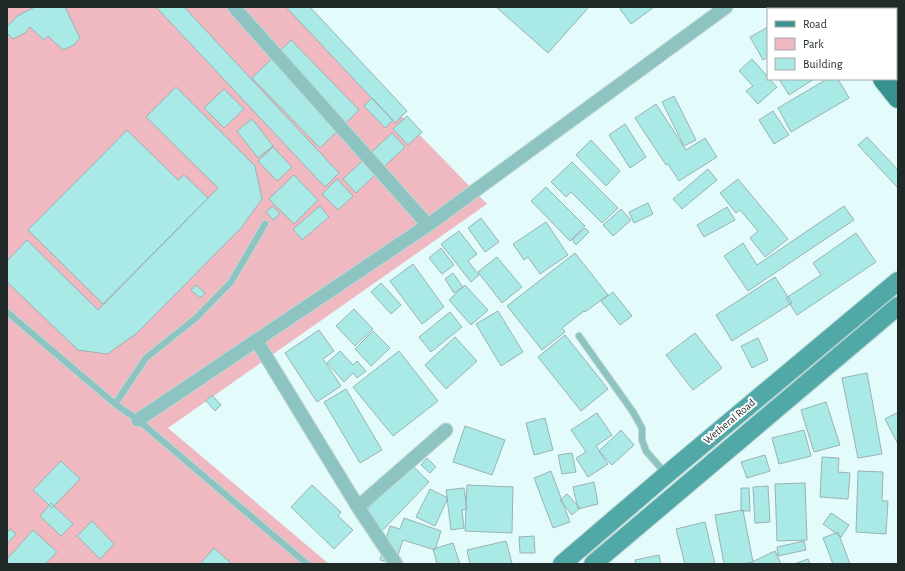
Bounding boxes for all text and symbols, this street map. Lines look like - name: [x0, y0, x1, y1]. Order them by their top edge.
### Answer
- legend: [767, 8, 897, 80]
- text: Road: [803, 18, 827, 30]
- text: Park: [803, 38, 824, 50]
- text: Building: [803, 58, 843, 70]
- street label: Wetheral Road: [701, 397, 757, 446]

